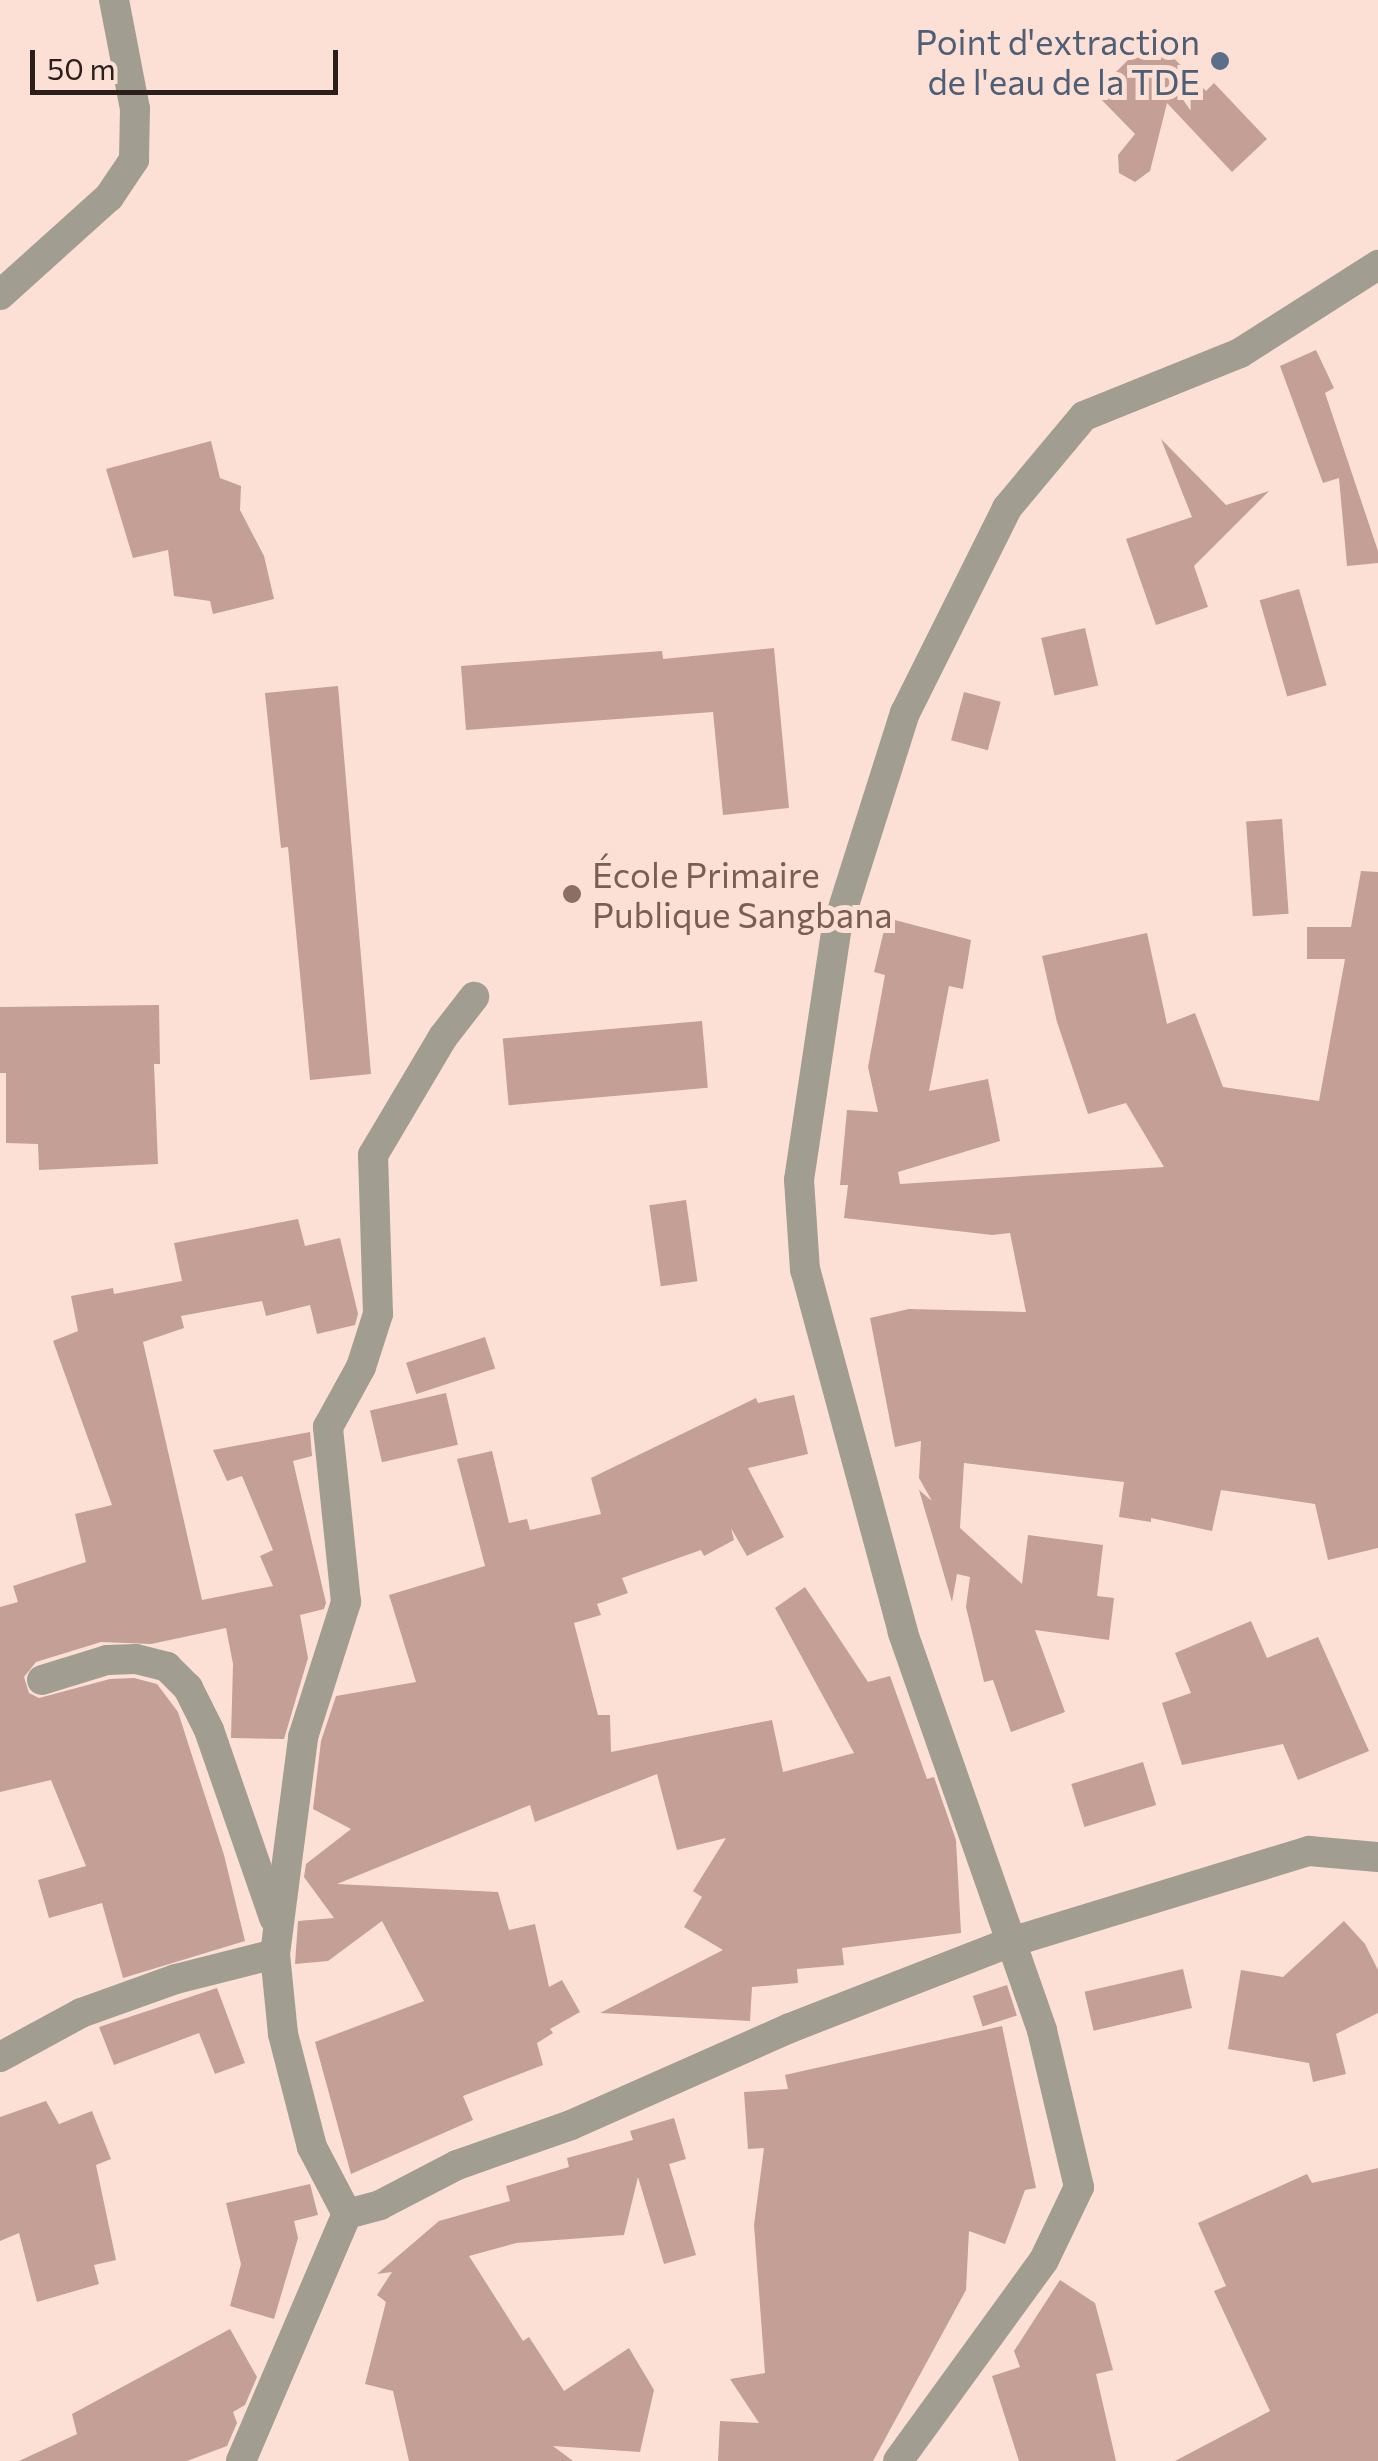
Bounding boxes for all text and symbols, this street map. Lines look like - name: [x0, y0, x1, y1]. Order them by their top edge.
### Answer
- place label: Point d'extraction de l'eau de la TDE: [915, 20, 1200, 102]
- scale bar: [35, 30, 342, 92]
- text: 50 m: [47, 49, 116, 86]
- marker: Point d'extraction de l'eau de la TDE: [1209, 50, 1231, 72]
- place label: École Primaire Publique Sangbana: [592, 853, 892, 935]
- marker: École Primaire Publique Sangbana: [561, 883, 583, 905]

